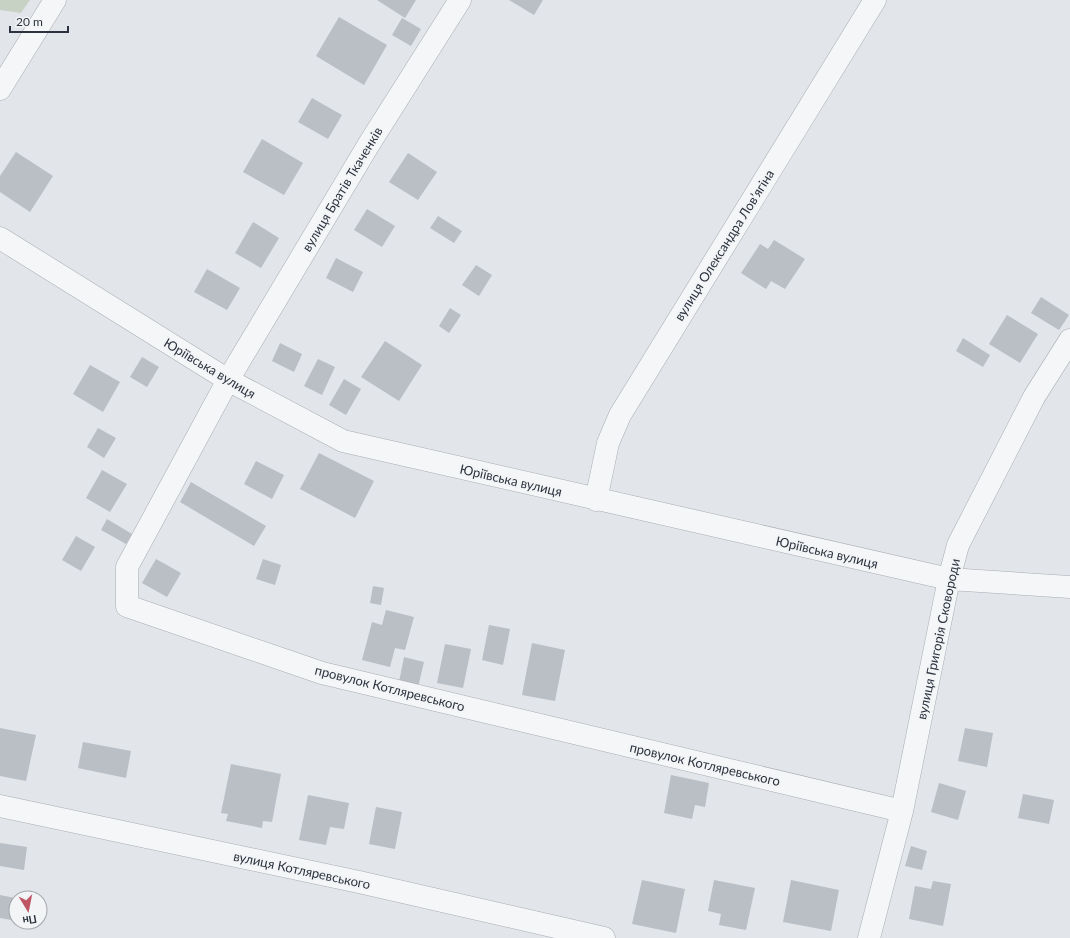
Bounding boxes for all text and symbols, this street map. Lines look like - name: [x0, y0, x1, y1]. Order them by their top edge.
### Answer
- scale bar: [10, 8, 68, 34]
- text: 20 m: [16, 14, 43, 29]
- street label: вулиця Братів Ткаченків: [298, 124, 386, 254]
- street label: вулиця Олександра Ловʼягіна: [671, 166, 777, 324]
- street label: Юріївська вулиця: [161, 334, 259, 402]
- street label: Юріївська вулиця: [458, 460, 564, 500]
- street label: Юріївська вулиця: [774, 532, 880, 572]
- street label: вулиця Григорія Сковороди: [913, 557, 963, 721]
- street label: провулок Котляревського: [313, 662, 467, 714]
- street label: провулок Котляревського: [628, 739, 782, 789]
- street label: вулиця Котляревського: [232, 848, 372, 892]
- north arrow: [8, 890, 48, 930]
- text: Пн: [22, 913, 38, 928]

